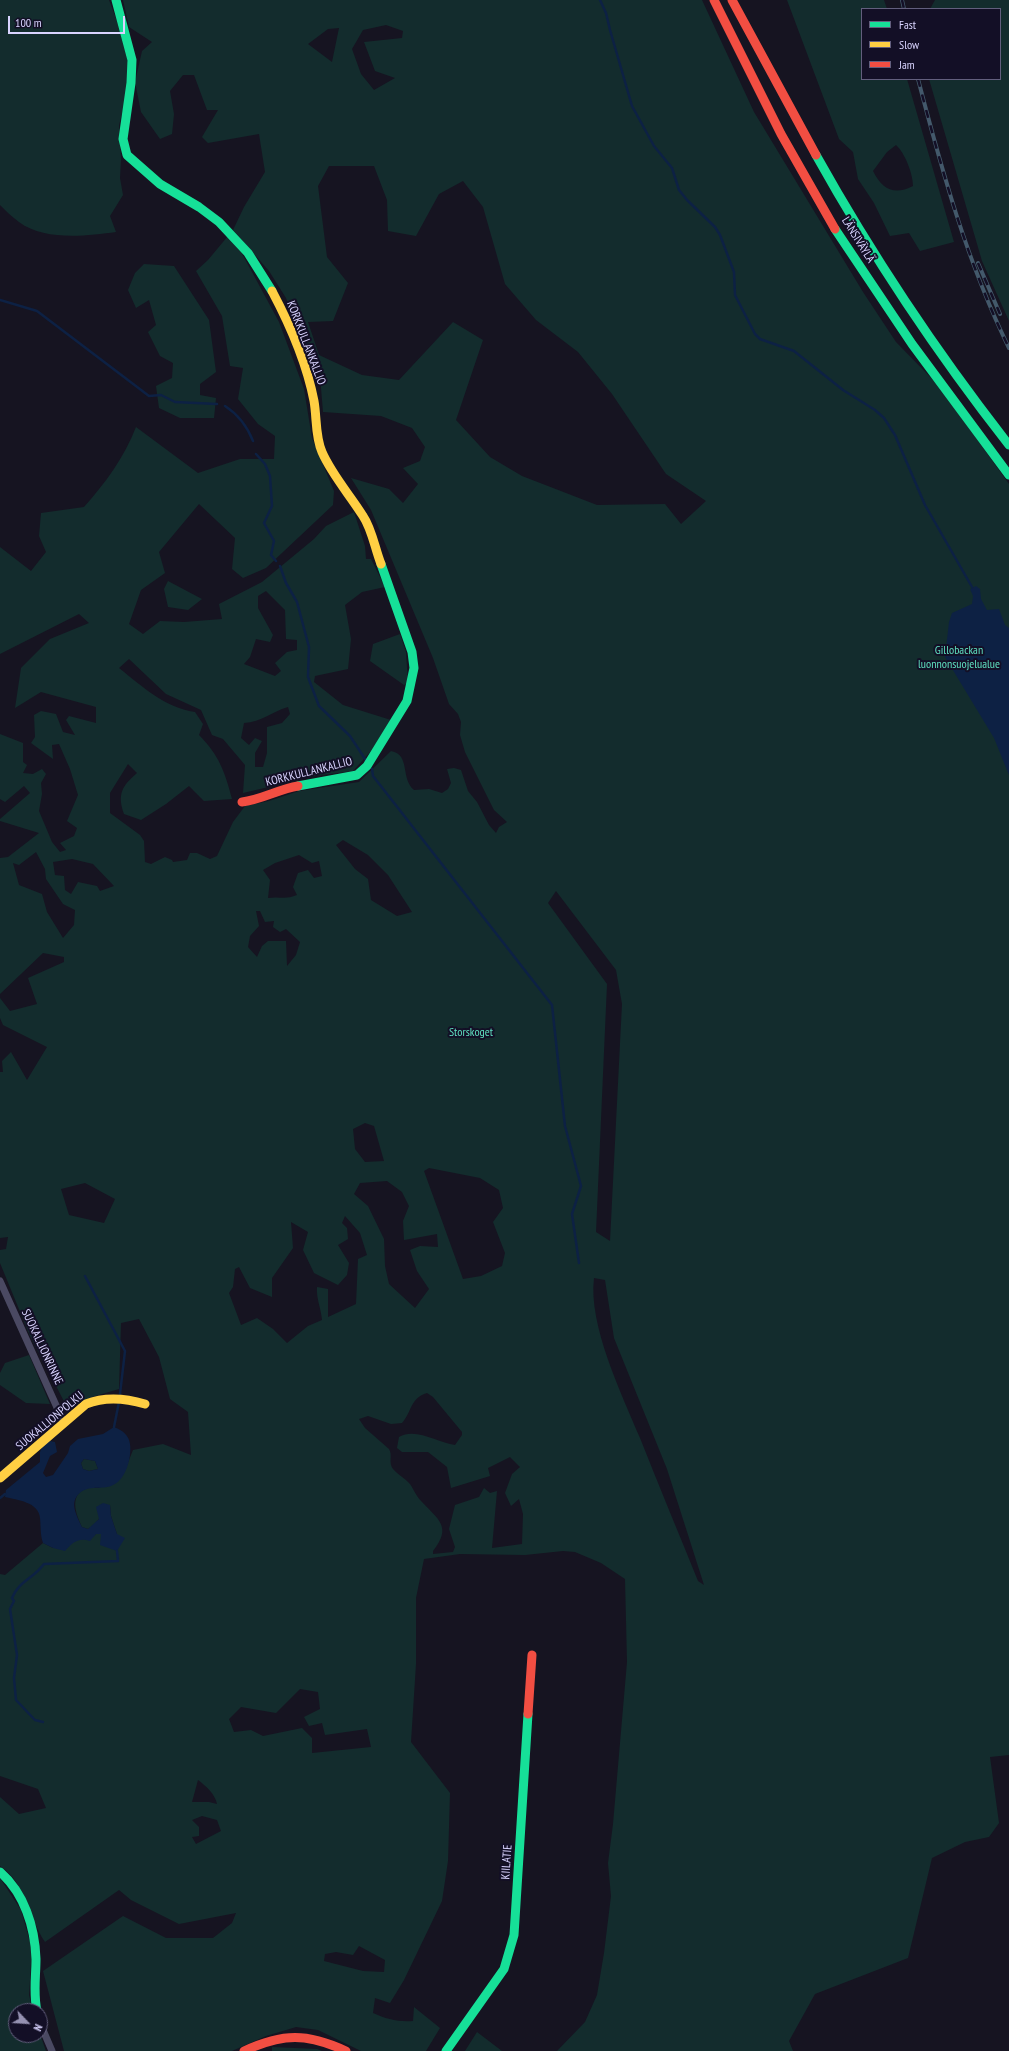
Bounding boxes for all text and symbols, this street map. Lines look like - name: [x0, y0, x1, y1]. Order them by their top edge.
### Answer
- scale bar: [10, 8, 127, 34]
- legend: [861, 8, 1001, 80]
- text: 100 m: [15, 15, 42, 30]
- text: Fast: [899, 17, 916, 32]
- text: Slow: [899, 37, 919, 52]
- text: Jam: [899, 57, 915, 72]
- street label: LÄNSIVÄYLÄ: [838, 214, 878, 266]
- street label: KORKKULLANKALLIO: [283, 299, 329, 387]
- park label: Gillobackan luonnonsuojelualue: [918, 644, 1000, 672]
- street label: KORKKULLANKALLIO: [264, 754, 354, 790]
- park label: Storskoget: [449, 1026, 493, 1040]
- street label: SUOKALLIONRINNE: [18, 1307, 66, 1387]
- street label: SUOKALLIONPOLKU: [13, 1388, 87, 1454]
- street label: KIILATIE: [499, 1844, 515, 1880]
- north arrow: [8, 2003, 48, 2043]
- text: N: [30, 2022, 46, 2033]

